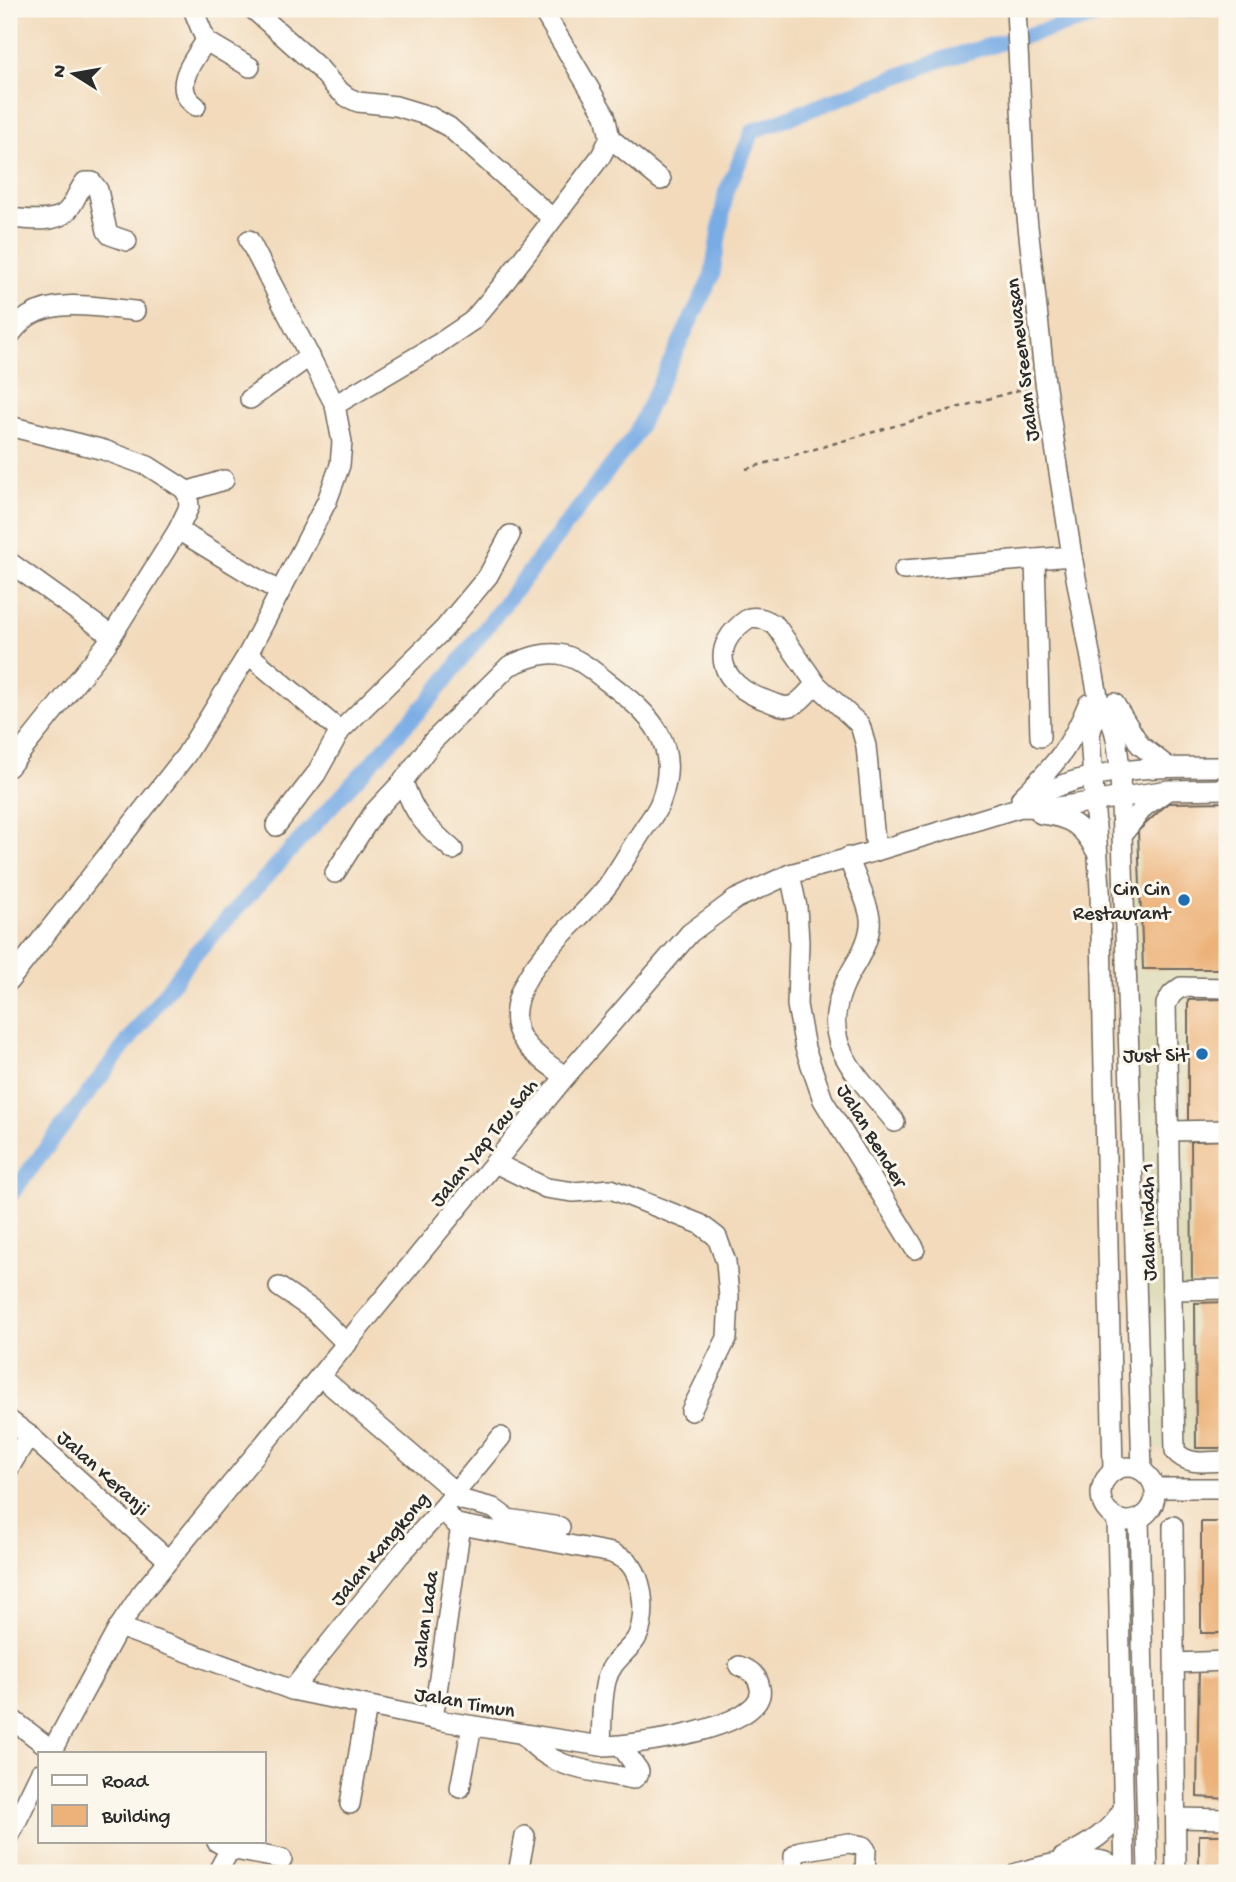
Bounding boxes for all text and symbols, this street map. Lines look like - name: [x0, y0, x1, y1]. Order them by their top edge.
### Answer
- north arrow: [38, 38, 108, 108]
- text: N: [48, 63, 73, 80]
- street label: Jalan Sreenevasan: [1002, 277, 1047, 442]
- place label: Cin Cin Restaurant: [1073, 879, 1172, 928]
- marker: Cin Cin Restaurant: [1176, 892, 1192, 908]
- place label: Just Sit: [1123, 1045, 1190, 1070]
- marker: Just Sit: [1194, 1046, 1210, 1062]
- street label: Jalan Yap Tau Sah: [426, 1075, 545, 1213]
- street label: Jalan Bender: [829, 1081, 911, 1194]
- street label: Jalan Indah 1: [1137, 1163, 1164, 1281]
- street label: Jalan Keranji: [50, 1426, 153, 1523]
- street label: Jalan Kangkong: [327, 1488, 437, 1612]
- street label: Jalan Lada: [408, 1568, 447, 1669]
- street label: Jalan Timun: [412, 1683, 517, 1726]
- legend: [38, 1752, 266, 1843]
- text: Road: [102, 1771, 150, 1796]
- text: Building: [101, 1806, 171, 1831]

